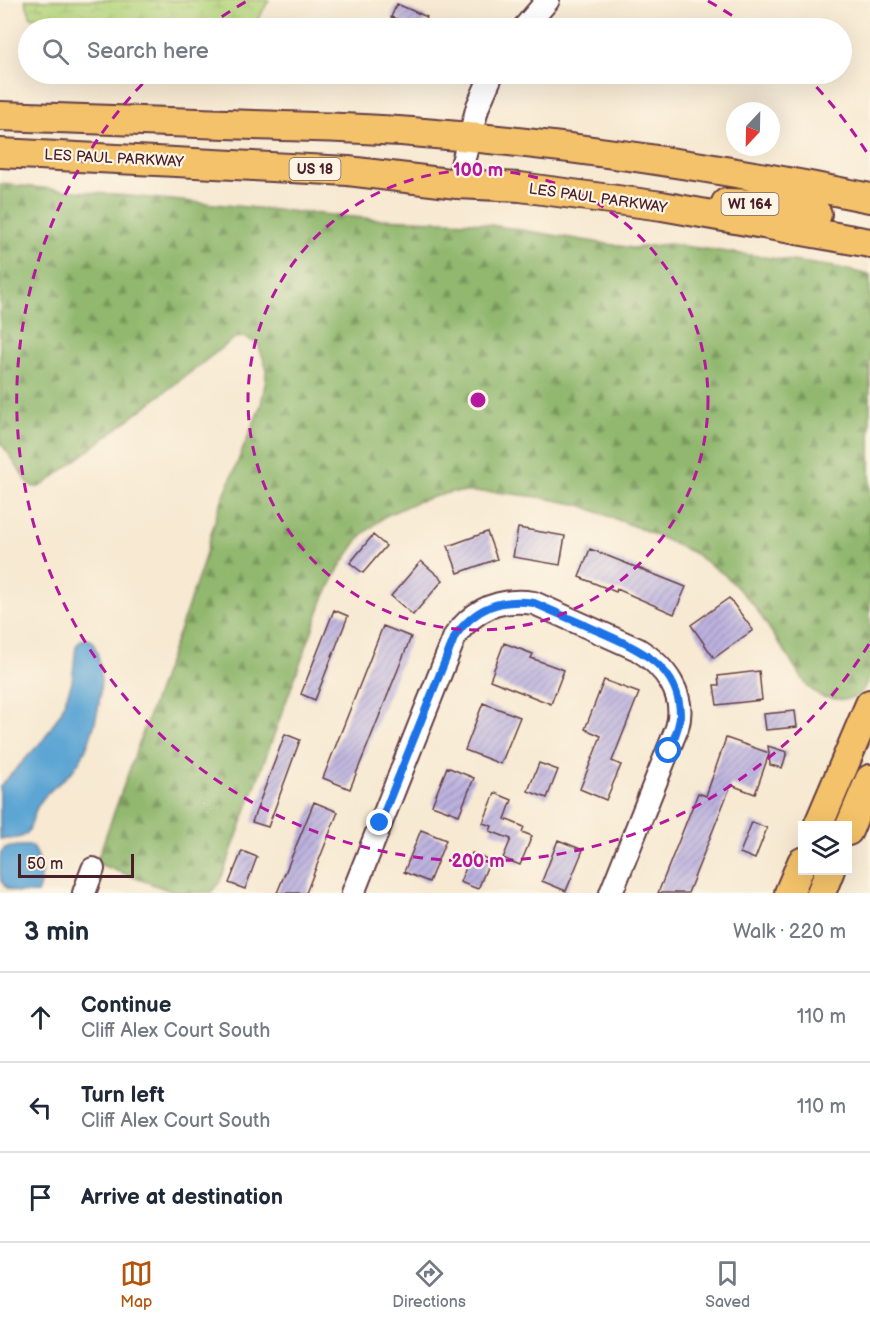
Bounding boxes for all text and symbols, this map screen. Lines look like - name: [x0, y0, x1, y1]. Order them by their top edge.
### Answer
- search box: [18, 18, 852, 84]
- icon: search: [39, 35, 72, 68]
- text: Search here: [87, 38, 209, 65]
- north arrow: [726, 102, 780, 156]
- street label: LES PAUL PARKWAY: [44, 145, 184, 172]
- road number: US 18: [290, 158, 340, 180]
- text: 100 m: [453, 160, 503, 181]
- street label: LES PAUL PARKWAY: [528, 179, 669, 218]
- road number: WI 164: [722, 193, 778, 215]
- centre of rings: [468, 390, 488, 410]
- route start: [655, 737, 681, 763]
- route end: [366, 809, 392, 835]
- map controls: [798, 821, 852, 875]
- button: layers: [798, 821, 852, 875]
- scale bar: [18, 851, 134, 878]
- text: 200 m: [451, 851, 505, 872]
- text: 50 m: [27, 855, 63, 874]
- text: 3 min: [24, 917, 89, 948]
- text: Walk · 220 m: [733, 920, 846, 944]
- text: Continue: [81, 992, 171, 1019]
- icon: ahead: [24, 1001, 57, 1034]
- text: 110 m: [797, 1005, 846, 1029]
- text: Cliff Alex Court South: [81, 1019, 270, 1043]
- text: Turn left: [81, 1082, 165, 1109]
- icon: left: [24, 1091, 57, 1124]
- text: 110 m: [797, 1095, 846, 1119]
- text: Cliff Alex Court South: [81, 1109, 270, 1133]
- icon: arrive: [24, 1181, 57, 1214]
- text: Arrive at destination: [81, 1184, 283, 1211]
- tab: Map: [120, 1257, 153, 1312]
- tab: Directions: [392, 1257, 466, 1312]
- tab: Saved: [705, 1257, 750, 1312]

